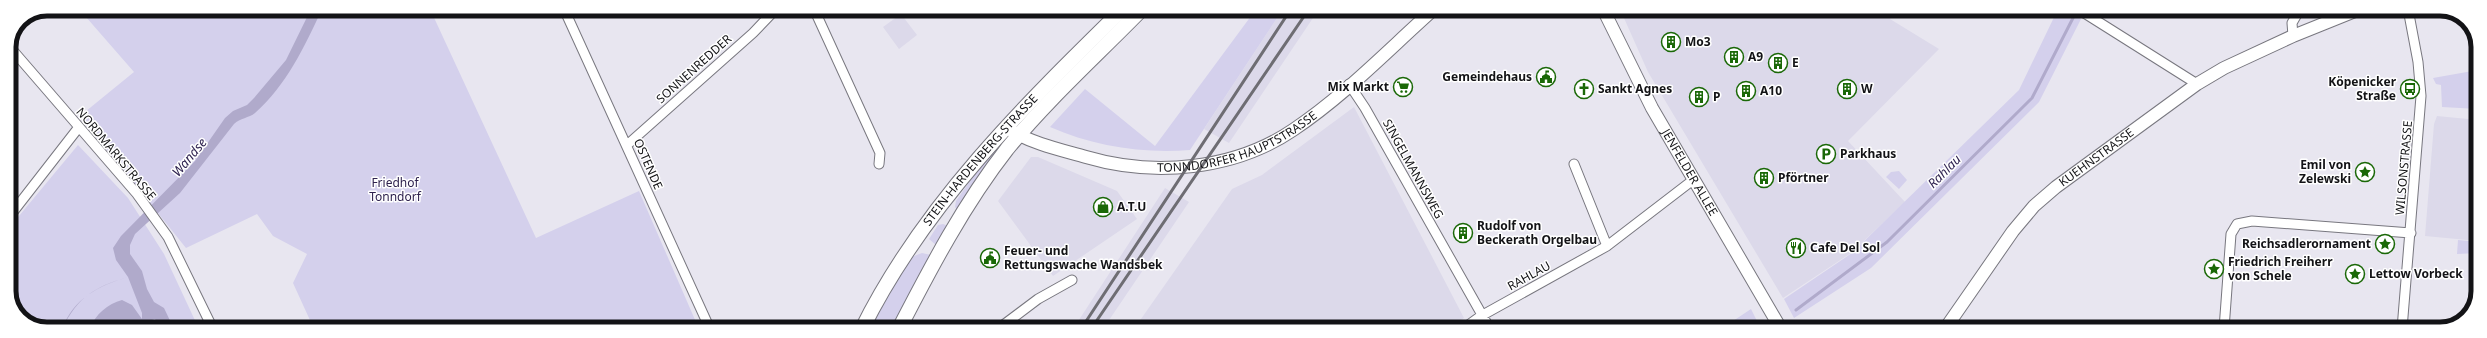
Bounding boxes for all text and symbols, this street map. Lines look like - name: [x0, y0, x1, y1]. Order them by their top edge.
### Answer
- street label: SONNENREDDER: [652, 30, 735, 107]
- building icon: Mo3: [1660, 31, 1682, 53]
- place label: Mo3: [1685, 33, 1711, 50]
- building icon: A9: [1723, 46, 1745, 68]
- place label: A9: [1748, 48, 1763, 65]
- building icon: E: [1767, 52, 1789, 74]
- place label: E: [1792, 54, 1799, 71]
- public building icon: Gemeindehaus: [1535, 66, 1557, 88]
- place label: Gemeindehaus: [1442, 68, 1532, 85]
- place label: Köpenicker Straße: [2328, 73, 2397, 104]
- supermarket icon: Mix Markt: [1392, 76, 1414, 98]
- place label: Mix Markt: [1328, 78, 1389, 95]
- church icon: Sankt Agnes: [1573, 78, 1595, 100]
- building icon: W: [1836, 78, 1858, 100]
- bus stop icon: Köpenicker Straße: [2399, 78, 2421, 100]
- place label: Sankt Agnes: [1598, 80, 1672, 97]
- building icon: A10: [1735, 80, 1757, 102]
- place label: W: [1861, 80, 1873, 97]
- place label: A10: [1760, 82, 1782, 99]
- building icon: P: [1688, 86, 1710, 108]
- place label: P: [1713, 88, 1720, 105]
- street label: STEIN-HARDENBERG-STRASSE: [919, 90, 1041, 229]
- street label: NORDMARKSTRASSE: [72, 104, 160, 204]
- street label: TONNDORFER HAUPTSTRASSE: [1157, 107, 1320, 176]
- street label: SINGELMANNSWEG: [1379, 116, 1448, 222]
- street label: WILSONSTRASSE: [2391, 120, 2416, 216]
- street label: KUEHNSTRASSE: [2055, 124, 2137, 190]
- street label: JENFELDER ALLEE: [1657, 125, 1722, 219]
- water label: Wandse: [168, 133, 211, 180]
- street label: OSTENDE: [630, 136, 667, 192]
- parking icon: Parkhaus: [1815, 143, 1837, 165]
- place label: Parkhaus: [1840, 145, 1896, 162]
- water label: Rahlau: [1923, 150, 1965, 192]
- place label: Emil von Zelewski: [2299, 156, 2351, 187]
- place icon: Emil von Zelewski: [2354, 161, 2376, 183]
- building icon: Pförtner: [1753, 167, 1775, 189]
- place label: Pförtner: [1778, 169, 1829, 186]
- park label: Friedhof Tonndorf: [369, 174, 422, 205]
- shop icon: A.T.U: [1092, 196, 1114, 218]
- place label: A.T.U: [1117, 198, 1146, 215]
- place label: Rudolf von Beckerath Orgelbau: [1477, 217, 1597, 248]
- building icon: Rudolf von Beckerath Orgelbau: [1452, 222, 1474, 244]
- place icon: Reichsadlerornament: [2374, 233, 2396, 255]
- place label: Reichsadlerornament: [2242, 235, 2371, 252]
- restaurant icon: Cafe Del Sol: [1785, 237, 1807, 259]
- place label: Cafe Del Sol: [1810, 239, 1880, 256]
- place label: Feuer- und Rettungswache Wandsbek: [1004, 242, 1163, 273]
- public building icon: Feuer- und Rettungswache Wandsbek: [979, 247, 1001, 269]
- place label: Friedrich Freiherr von Schele: [2228, 253, 2333, 284]
- street label: RAHLAU: [1504, 257, 1553, 294]
- place icon: Friedrich Freiherr von Schele: [2203, 258, 2225, 280]
- place icon: Lettow Vorbeck: [2344, 263, 2366, 285]
- place label: Lettow Vorbeck: [2369, 265, 2463, 282]

